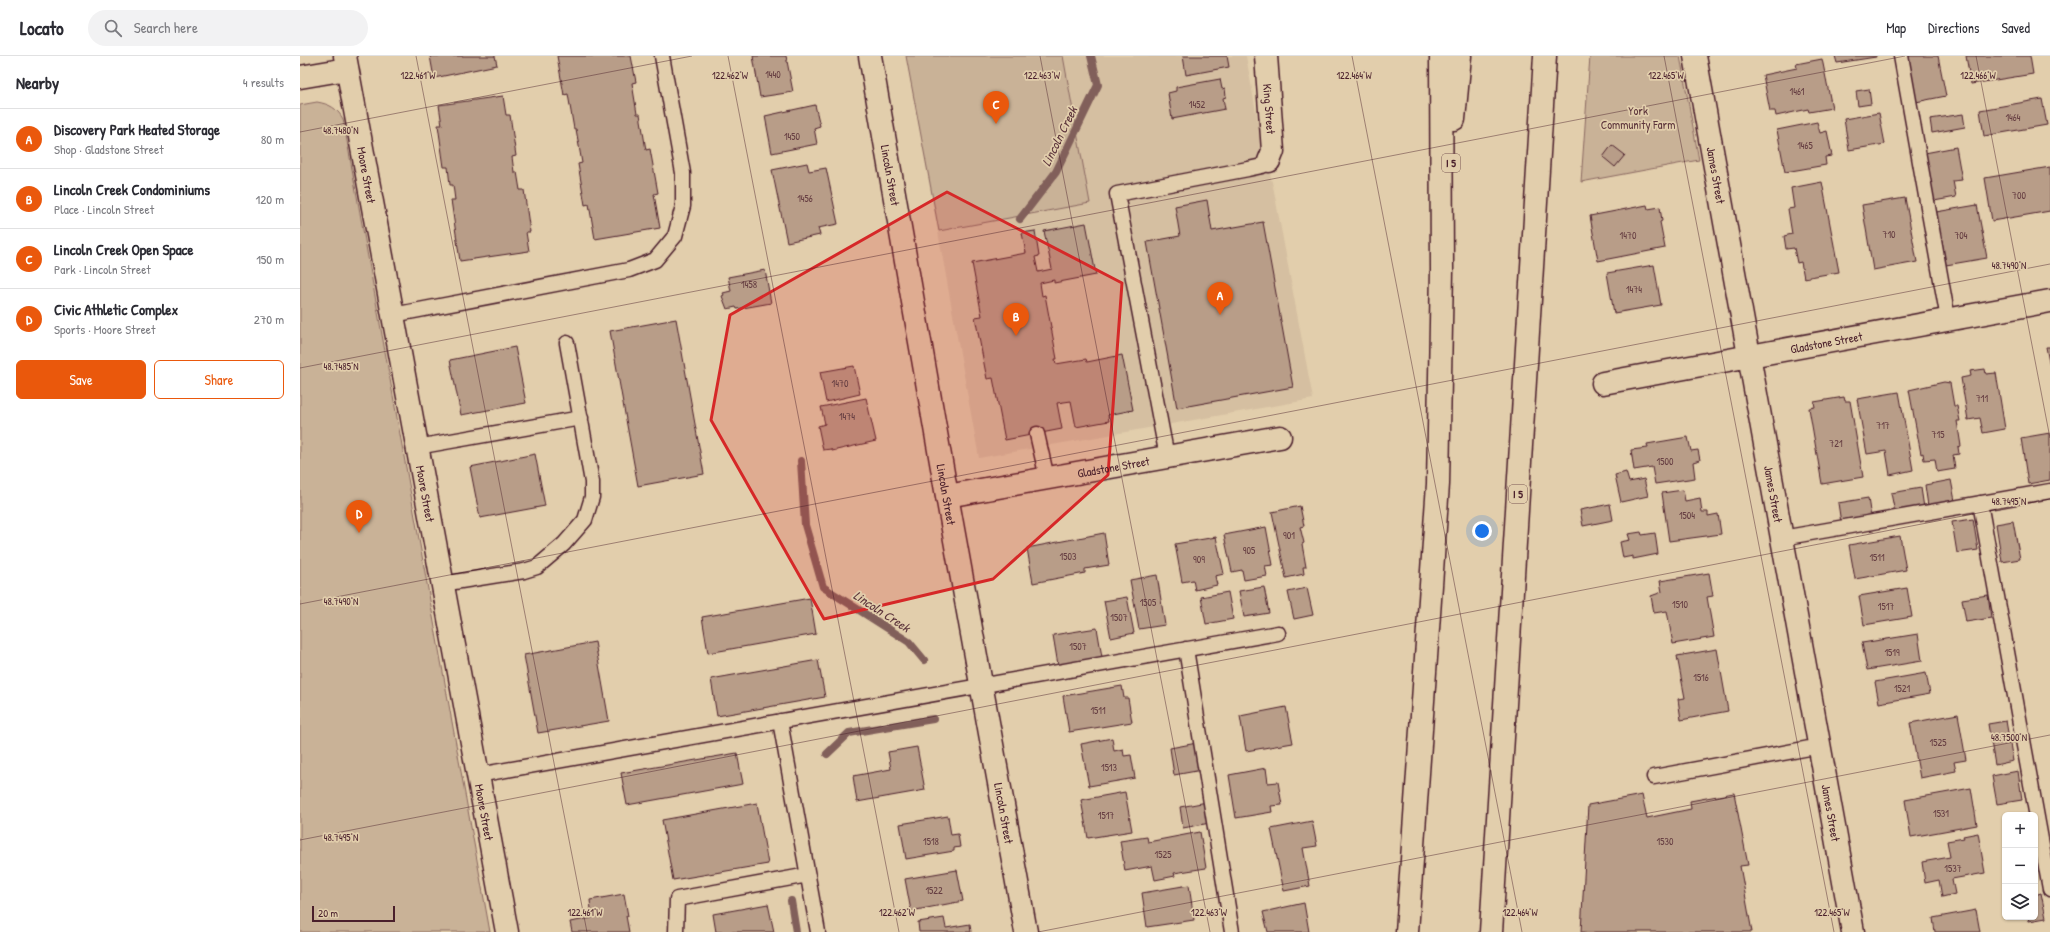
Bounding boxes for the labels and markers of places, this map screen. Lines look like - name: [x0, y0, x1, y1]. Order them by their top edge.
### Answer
- pin: C: [983, 91, 1009, 124]
- pin: A: [1207, 282, 1233, 315]
- pin: B: [1003, 303, 1029, 336]
- pin: D: [346, 500, 372, 533]

